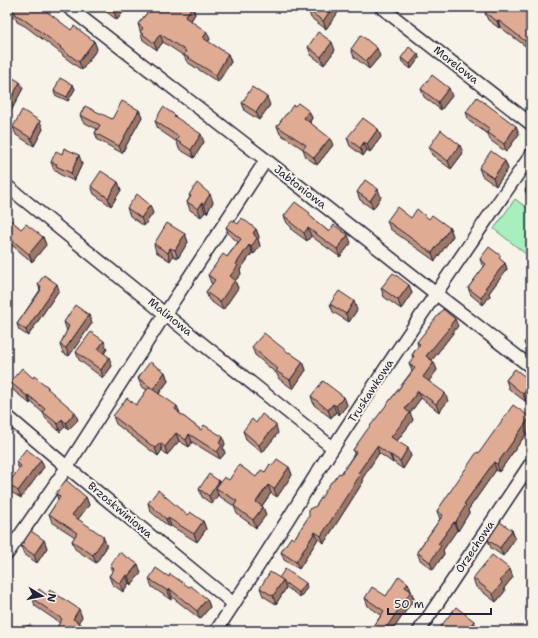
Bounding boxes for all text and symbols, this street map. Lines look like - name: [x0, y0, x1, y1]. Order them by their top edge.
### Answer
- street label: Morelowa: [430, 43, 482, 88]
- street label: Jabłoniowa: [271, 162, 329, 212]
- street label: Malinowa: [145, 294, 195, 340]
- street label: Truskawkowa: [345, 356, 397, 426]
- street label: Brzoskwiniowa: [84, 478, 156, 542]
- street label: Orzechowa: [452, 518, 498, 576]
- north arrow: [22, 576, 62, 616]
- scale bar: [388, 590, 491, 616]
- text: N: [43, 592, 59, 604]
- text: 50 m: [394, 596, 424, 612]

